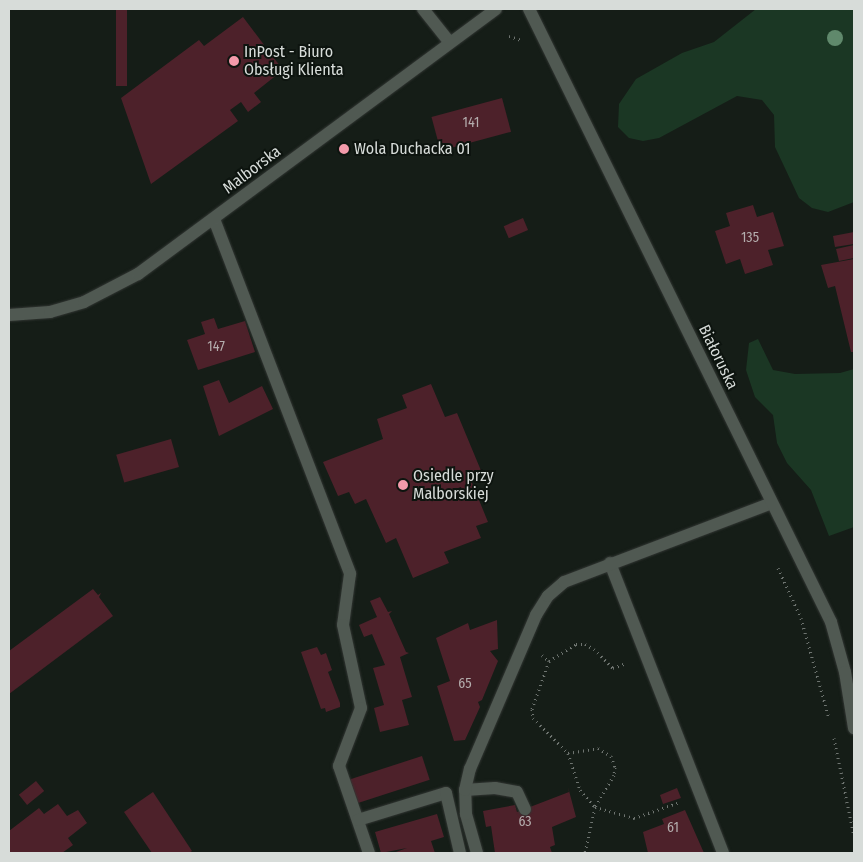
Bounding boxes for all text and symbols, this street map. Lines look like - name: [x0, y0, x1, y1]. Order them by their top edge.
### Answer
- place label: InPost - Biuro Obsługi Klienta: [244, 42, 344, 80]
- marker: InPost - Biuro Obsługi Klienta: [228, 55, 240, 67]
- house number: 141: [463, 115, 479, 131]
- place label: Wola Duchacka 01: [354, 139, 471, 159]
- street label: Malborska: [219, 142, 285, 198]
- marker: Wola Duchacka 01: [338, 143, 350, 155]
- house number: 135: [741, 230, 759, 246]
- street label: Białoruska: [694, 322, 742, 392]
- house number: 147: [207, 339, 225, 355]
- place label: Osiedle przy Malborskiej: [413, 466, 494, 504]
- marker: Osiedle przy Malborskiej: [397, 479, 409, 491]
- house number: 65: [458, 676, 472, 692]
- house number: 63: [518, 814, 532, 830]
- house number: 61: [667, 820, 679, 836]

